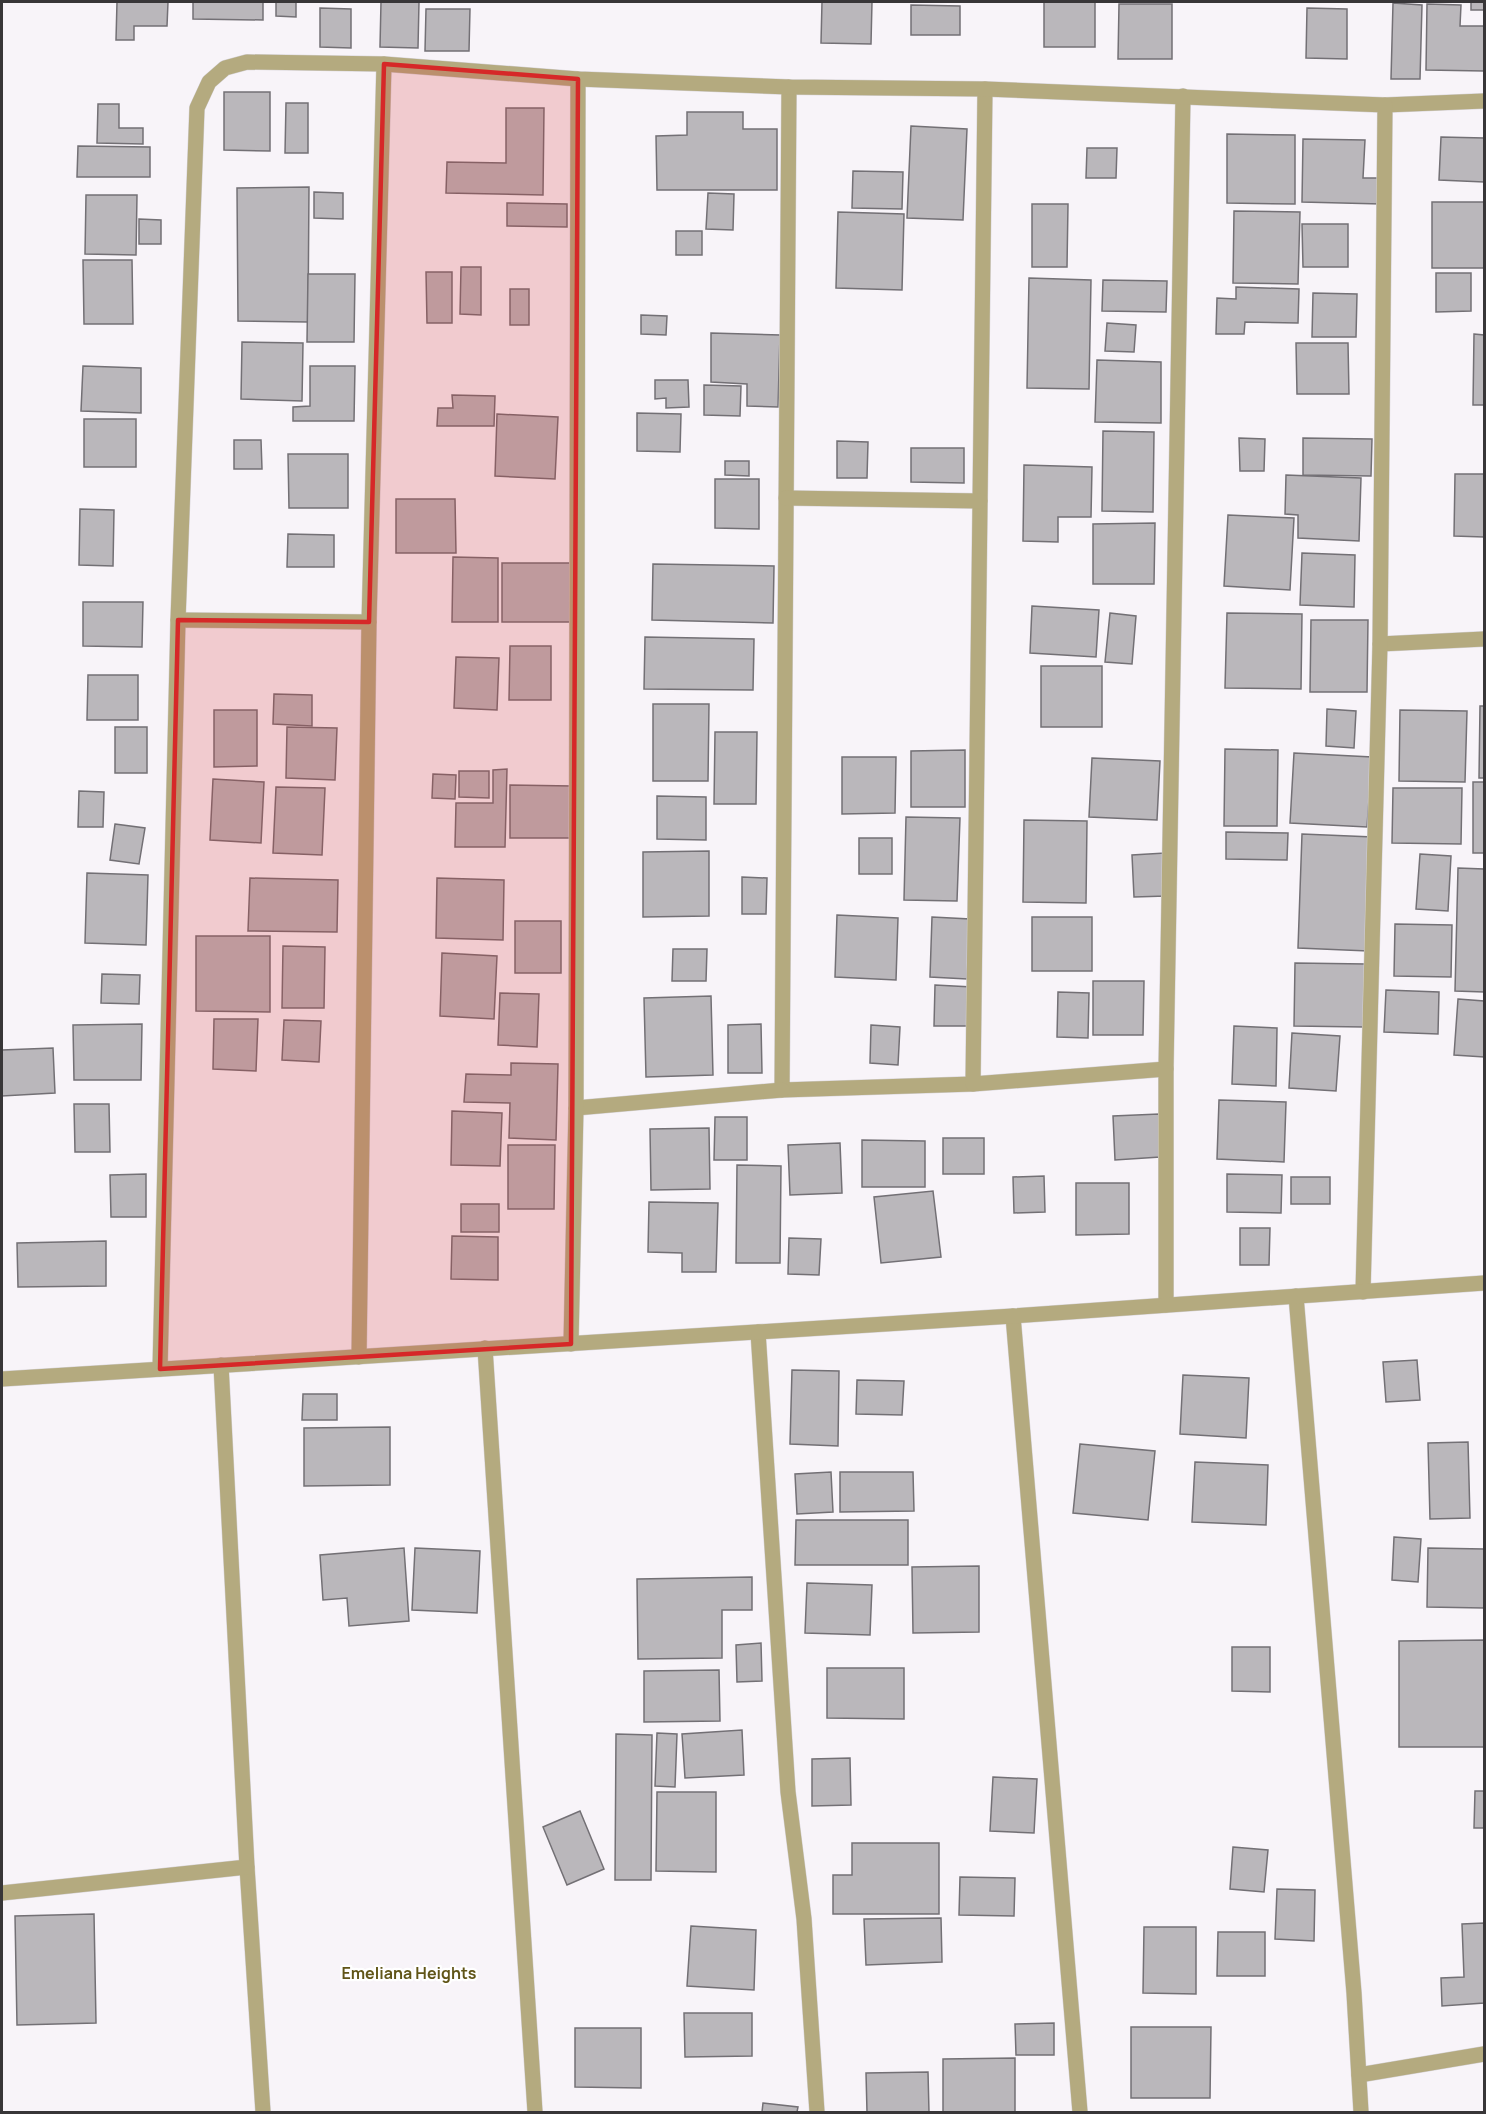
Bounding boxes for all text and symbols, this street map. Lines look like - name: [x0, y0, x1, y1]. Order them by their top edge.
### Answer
- district label: Emeliana Heights: [342, 1962, 477, 1984]

